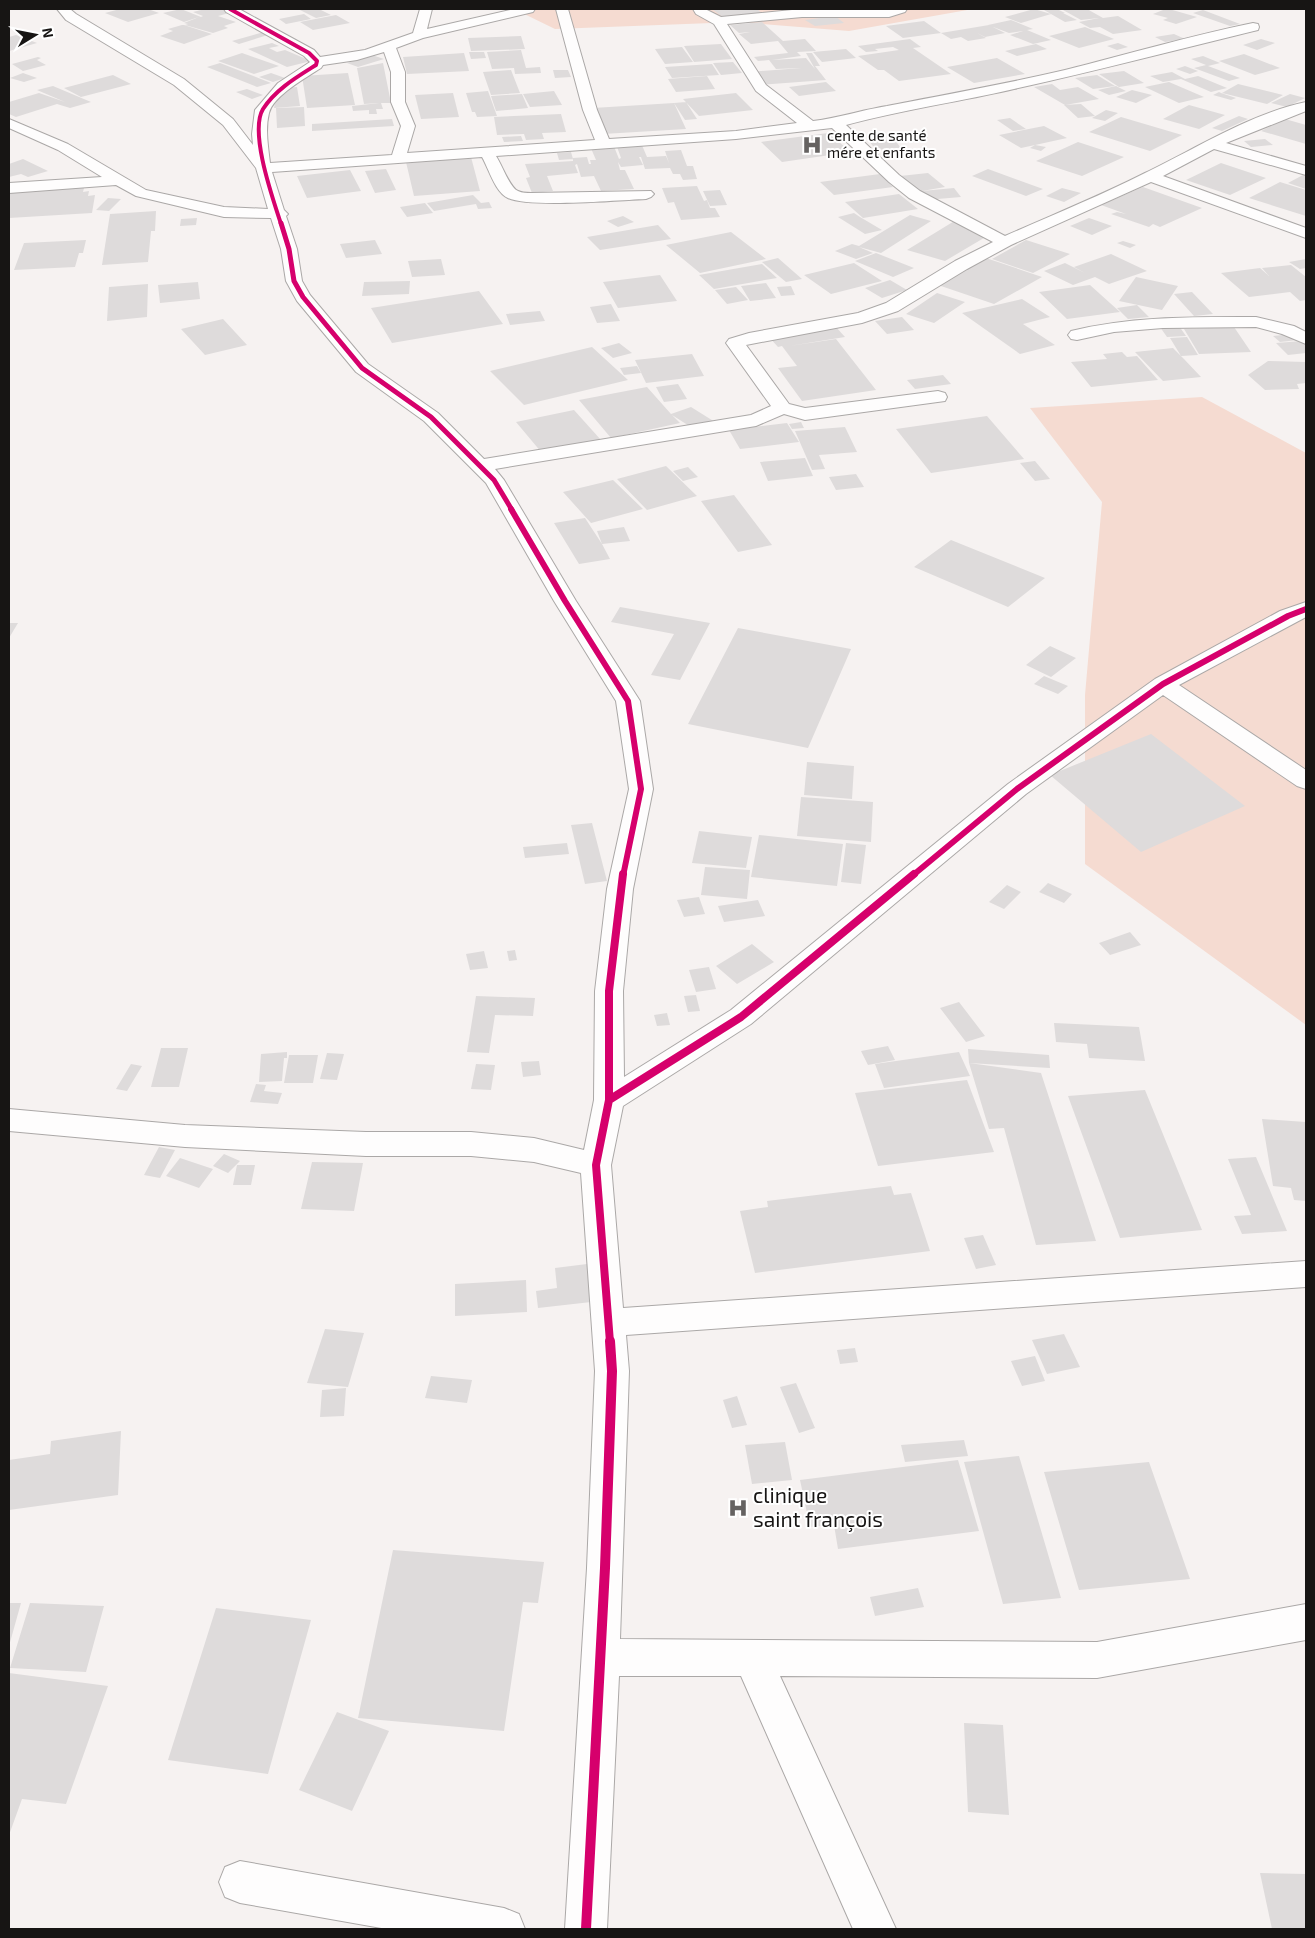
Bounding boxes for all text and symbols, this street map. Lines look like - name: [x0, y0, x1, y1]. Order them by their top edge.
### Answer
- north arrow: [10, 10, 60, 60]
- text: N: [39, 26, 58, 39]
- place label: cente de santé mére et enfants: [827, 126, 935, 161]
- hospital icon: cente de santé mére et enfants: [801, 134, 823, 156]
- place label: clinique saint françois: [753, 1482, 883, 1533]
- hospital icon: clinique saint françois: [727, 1497, 749, 1519]

